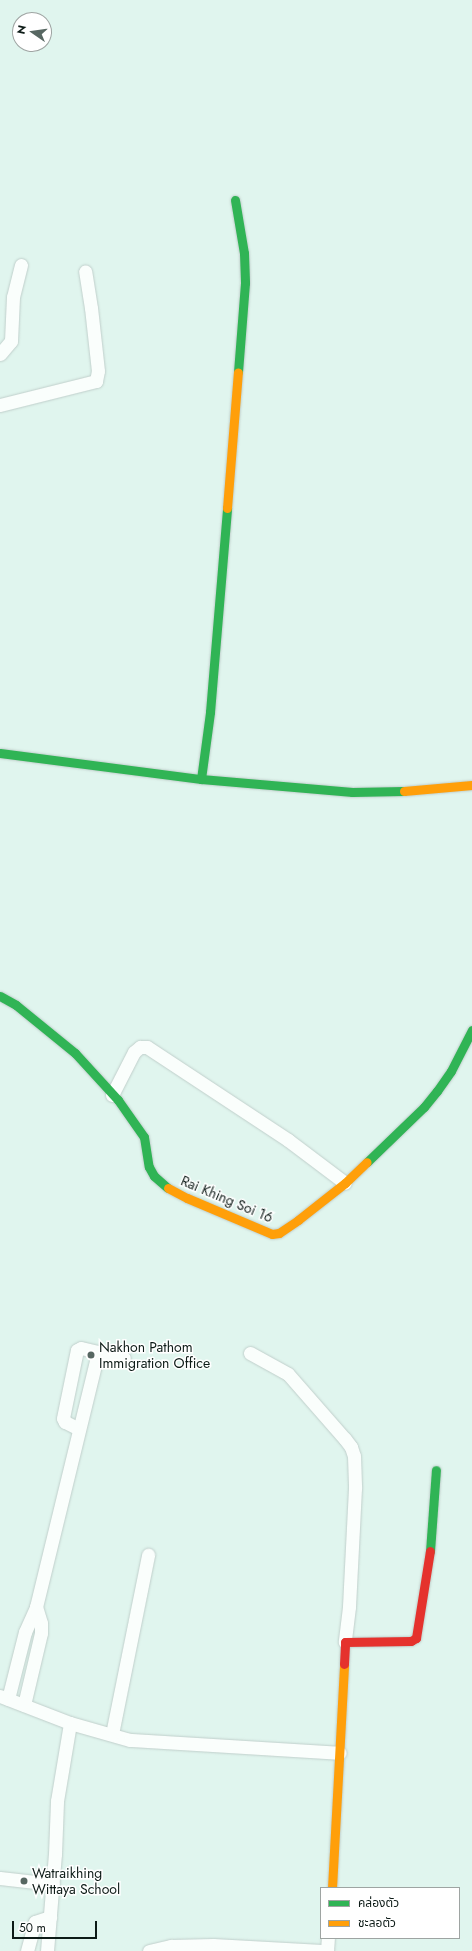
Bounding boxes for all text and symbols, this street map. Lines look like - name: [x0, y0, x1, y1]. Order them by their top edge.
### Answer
- north arrow: [12, 12, 52, 52]
- text: N: [13, 23, 30, 36]
- street label: Rai Khing Soi 16: [178, 1172, 276, 1226]
- place label: Nakhon Pathom Immigration Office: [99, 1339, 210, 1372]
- marker: Nakhon Pathom Immigration Office: [86, 1350, 96, 1360]
- place label: Watraikhing Wittaya School: [32, 1865, 120, 1898]
- marker: Watraikhing Wittaya School: [19, 1876, 29, 1886]
- legend: [320, 1887, 460, 1939]
- text: คล่องตัว: [358, 1894, 399, 1912]
- scale bar: [14, 1913, 99, 1939]
- text: ชะลอตัว: [358, 1914, 396, 1932]
- text: 50 m: [19, 1919, 46, 1937]

